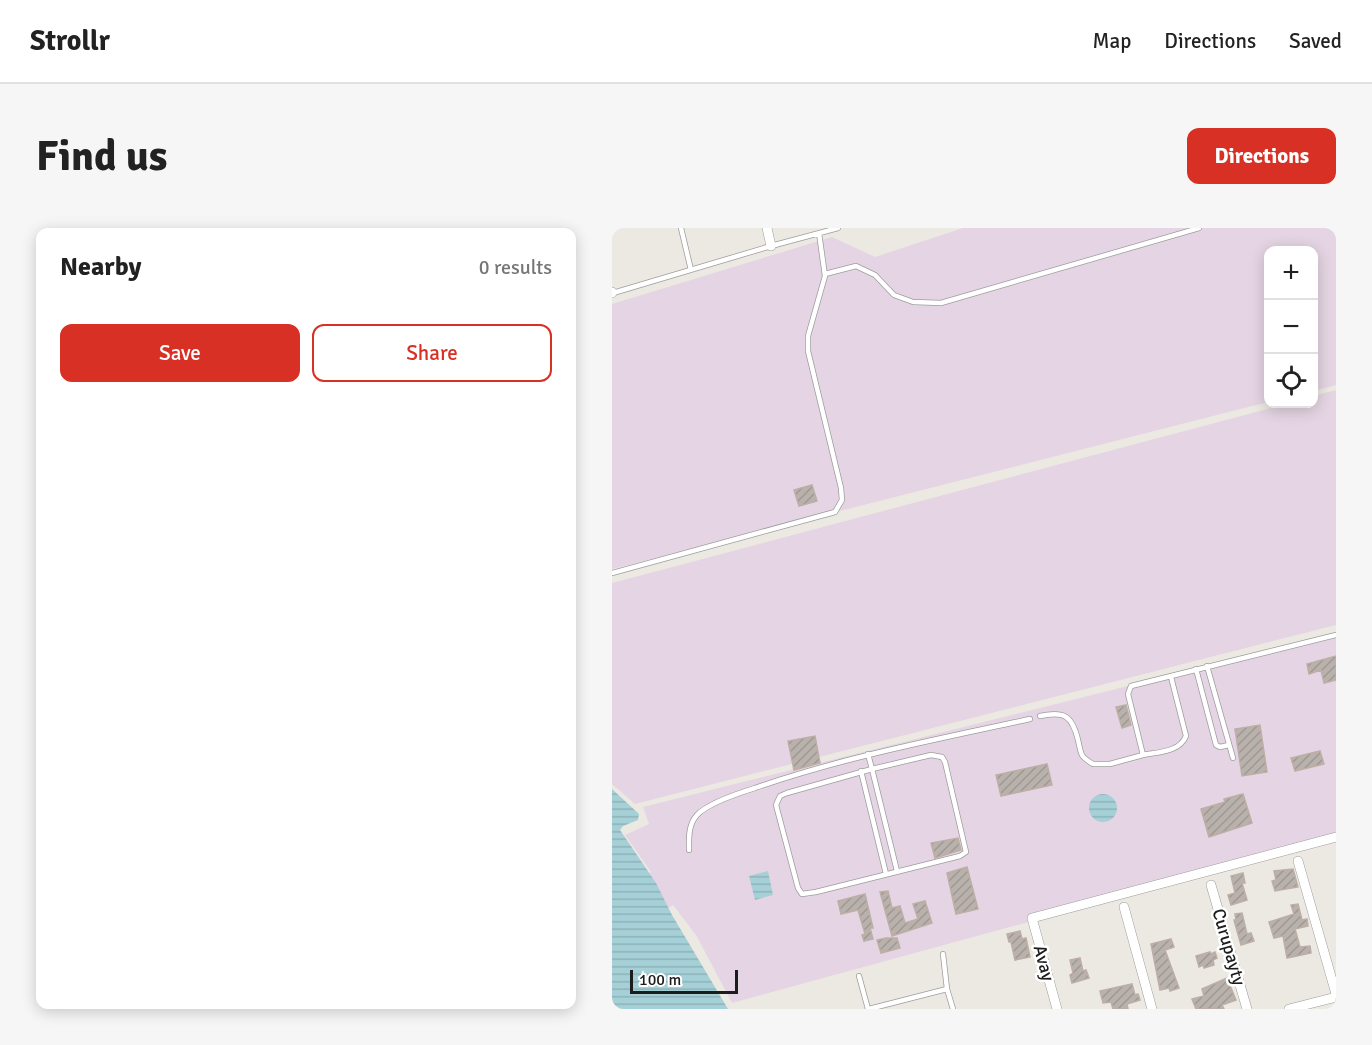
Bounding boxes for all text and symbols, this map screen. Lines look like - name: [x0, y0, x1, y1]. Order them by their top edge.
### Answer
- text: Strollr: [30, 24, 110, 58]
- text: Map: [1093, 28, 1131, 54]
- text: Directions: [1164, 28, 1256, 54]
- text: Saved: [1289, 28, 1342, 54]
- button: Directions: [1187, 128, 1336, 184]
- text: Find us: [36, 131, 167, 182]
- map controls: [1264, 246, 1318, 408]
- button: +: [1264, 246, 1318, 300]
- text: Nearby: [60, 251, 141, 283]
- text: 0 results: [479, 255, 552, 280]
- button: −: [1264, 300, 1318, 354]
- button: Save: [60, 324, 300, 382]
- button: Share: [312, 324, 552, 382]
- button: locate: [1264, 354, 1318, 408]
- street label: Curupayty: [1208, 906, 1251, 989]
- street label: Avay: [1029, 943, 1059, 984]
- scale bar: [630, 967, 738, 994]
- text: 100 m: [639, 970, 681, 990]

